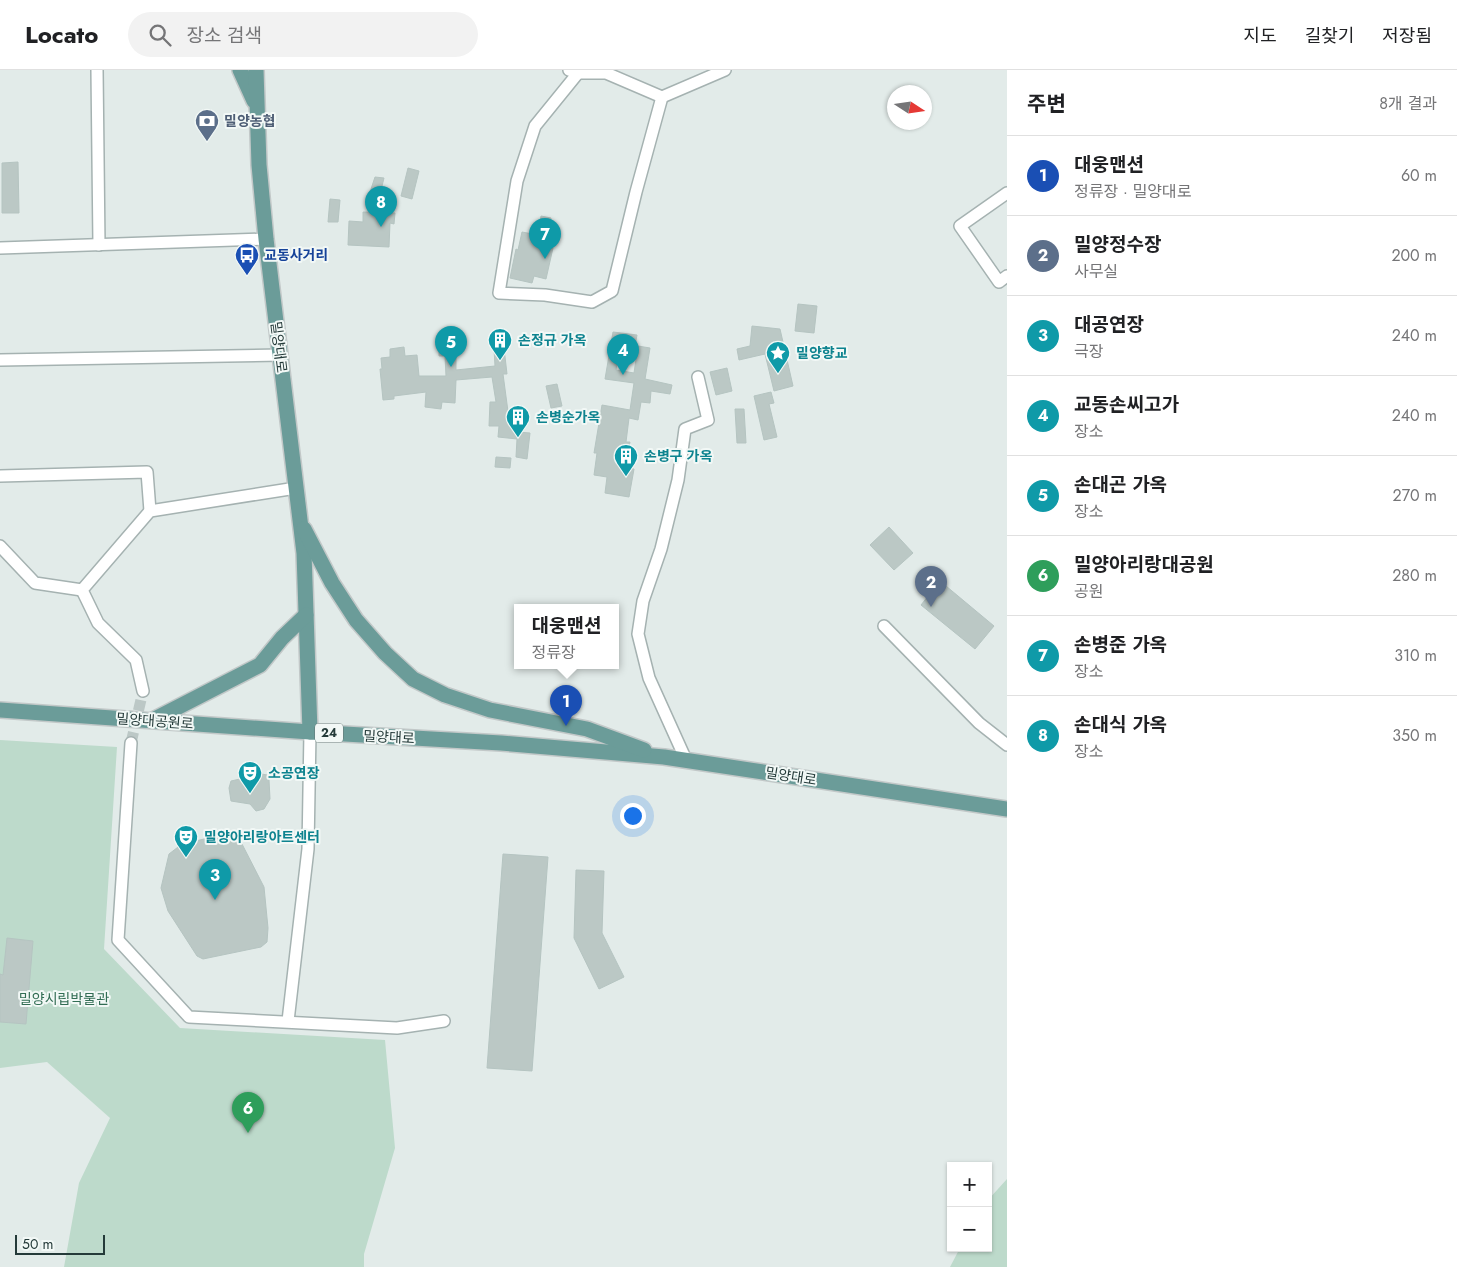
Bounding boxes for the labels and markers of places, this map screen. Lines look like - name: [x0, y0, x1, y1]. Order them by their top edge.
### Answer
- bank icon: 밀양농협: [194, 108, 220, 142]
- place label: 밀양농협: [224, 111, 276, 131]
- pin: 8: [365, 186, 397, 227]
- pin: 7: [529, 218, 561, 259]
- bus stop icon: 교동사거리: [234, 242, 260, 276]
- place label: 교동사거리: [264, 245, 328, 265]
- pin: 5: [435, 326, 467, 367]
- building icon: 손정규 가옥: [487, 327, 513, 361]
- place label: 손정규 가옥: [518, 330, 587, 350]
- pin: 4: [607, 334, 639, 375]
- place icon: 밀양향교: [765, 340, 791, 374]
- place label: 밀양향교: [796, 343, 848, 363]
- building icon: 손병순가옥: [505, 404, 531, 438]
- place label: 손병순가옥: [536, 407, 601, 427]
- building icon: 손병구 가옥: [613, 443, 639, 477]
- place label: 손병구 가옥: [644, 446, 713, 466]
- pin: 2: [915, 566, 947, 607]
- pin: 1: [550, 685, 582, 726]
- theatre icon: 소공연장: [237, 760, 263, 794]
- place label: 소공연장: [268, 763, 320, 783]
- theatre icon: 밀양아리랑아트센터: [173, 824, 199, 858]
- place label: 밀양아리랑아트센터: [204, 827, 320, 847]
- pin: 3: [199, 859, 231, 900]
- pin: 6: [232, 1092, 264, 1133]

